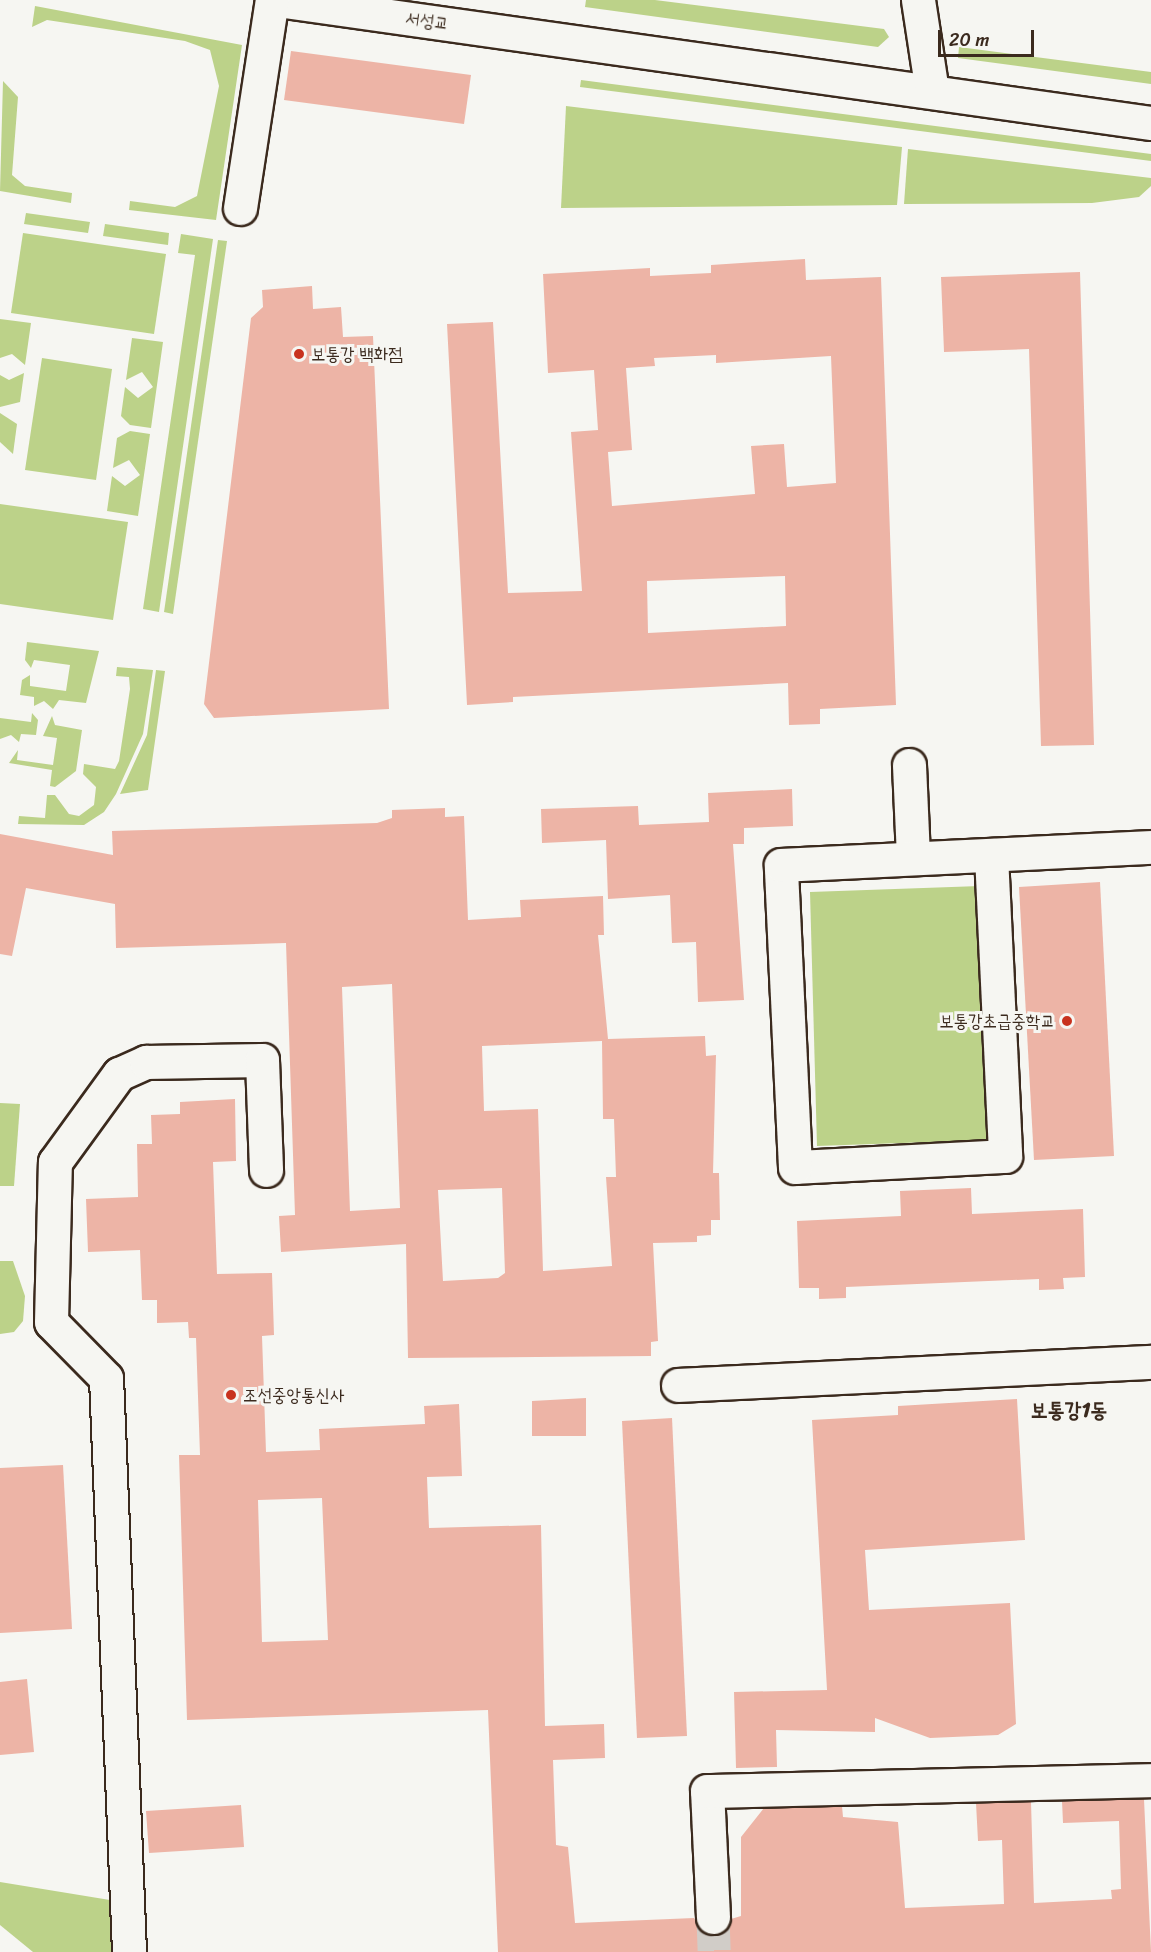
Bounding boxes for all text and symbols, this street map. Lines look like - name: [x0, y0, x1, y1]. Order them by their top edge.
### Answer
- street label: 서성교: [404, 7, 450, 35]
- scale bar: [941, 18, 1037, 56]
- text: 20 m: [949, 24, 989, 56]
- place label: 보통강 백화점: [311, 343, 403, 365]
- marker: 보통강 백화점: [292, 347, 306, 361]
- place label: 보통강초급중학교: [939, 1010, 1055, 1032]
- marker: 보통강초급중학교: [1060, 1014, 1074, 1028]
- place label: 조선중앙통신사: [243, 1384, 344, 1406]
- marker: 조선중앙통신사: [224, 1388, 238, 1402]
- district label: 보통강1동: [1031, 1397, 1107, 1423]

